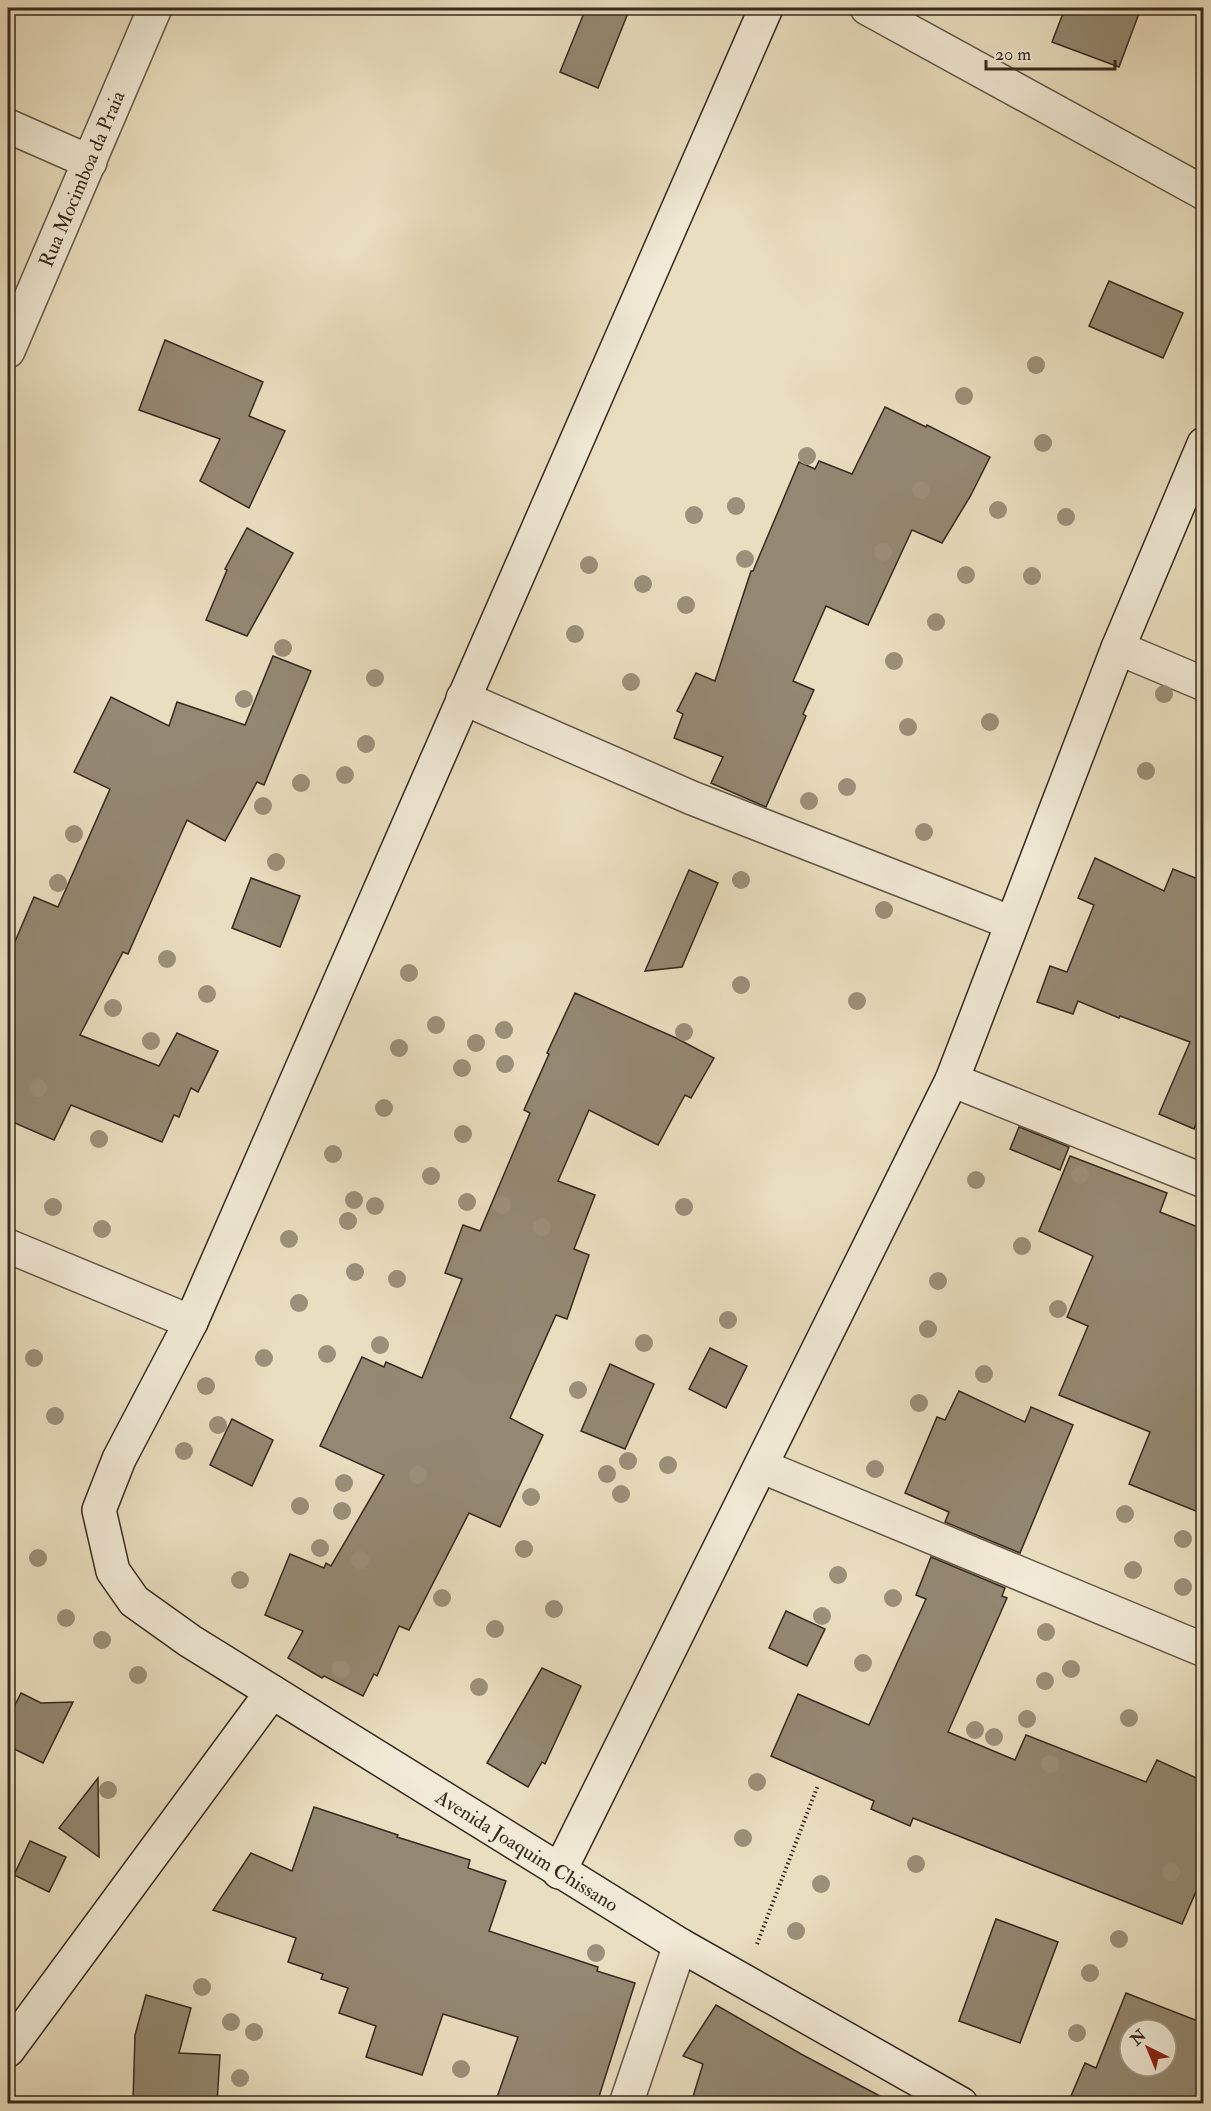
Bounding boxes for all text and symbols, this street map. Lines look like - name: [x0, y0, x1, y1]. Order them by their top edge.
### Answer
- scale bar: [986, 33, 1115, 71]
- text: 20 m: [995, 43, 1031, 66]
- street label: Rua Mocimboa da Praia: [34, 86, 131, 271]
- street label: Avenida Joaquim Chissano: [430, 1784, 623, 1917]
- north arrow: [1118, 2018, 1178, 2078]
- text: N: [1126, 2025, 1151, 2051]

